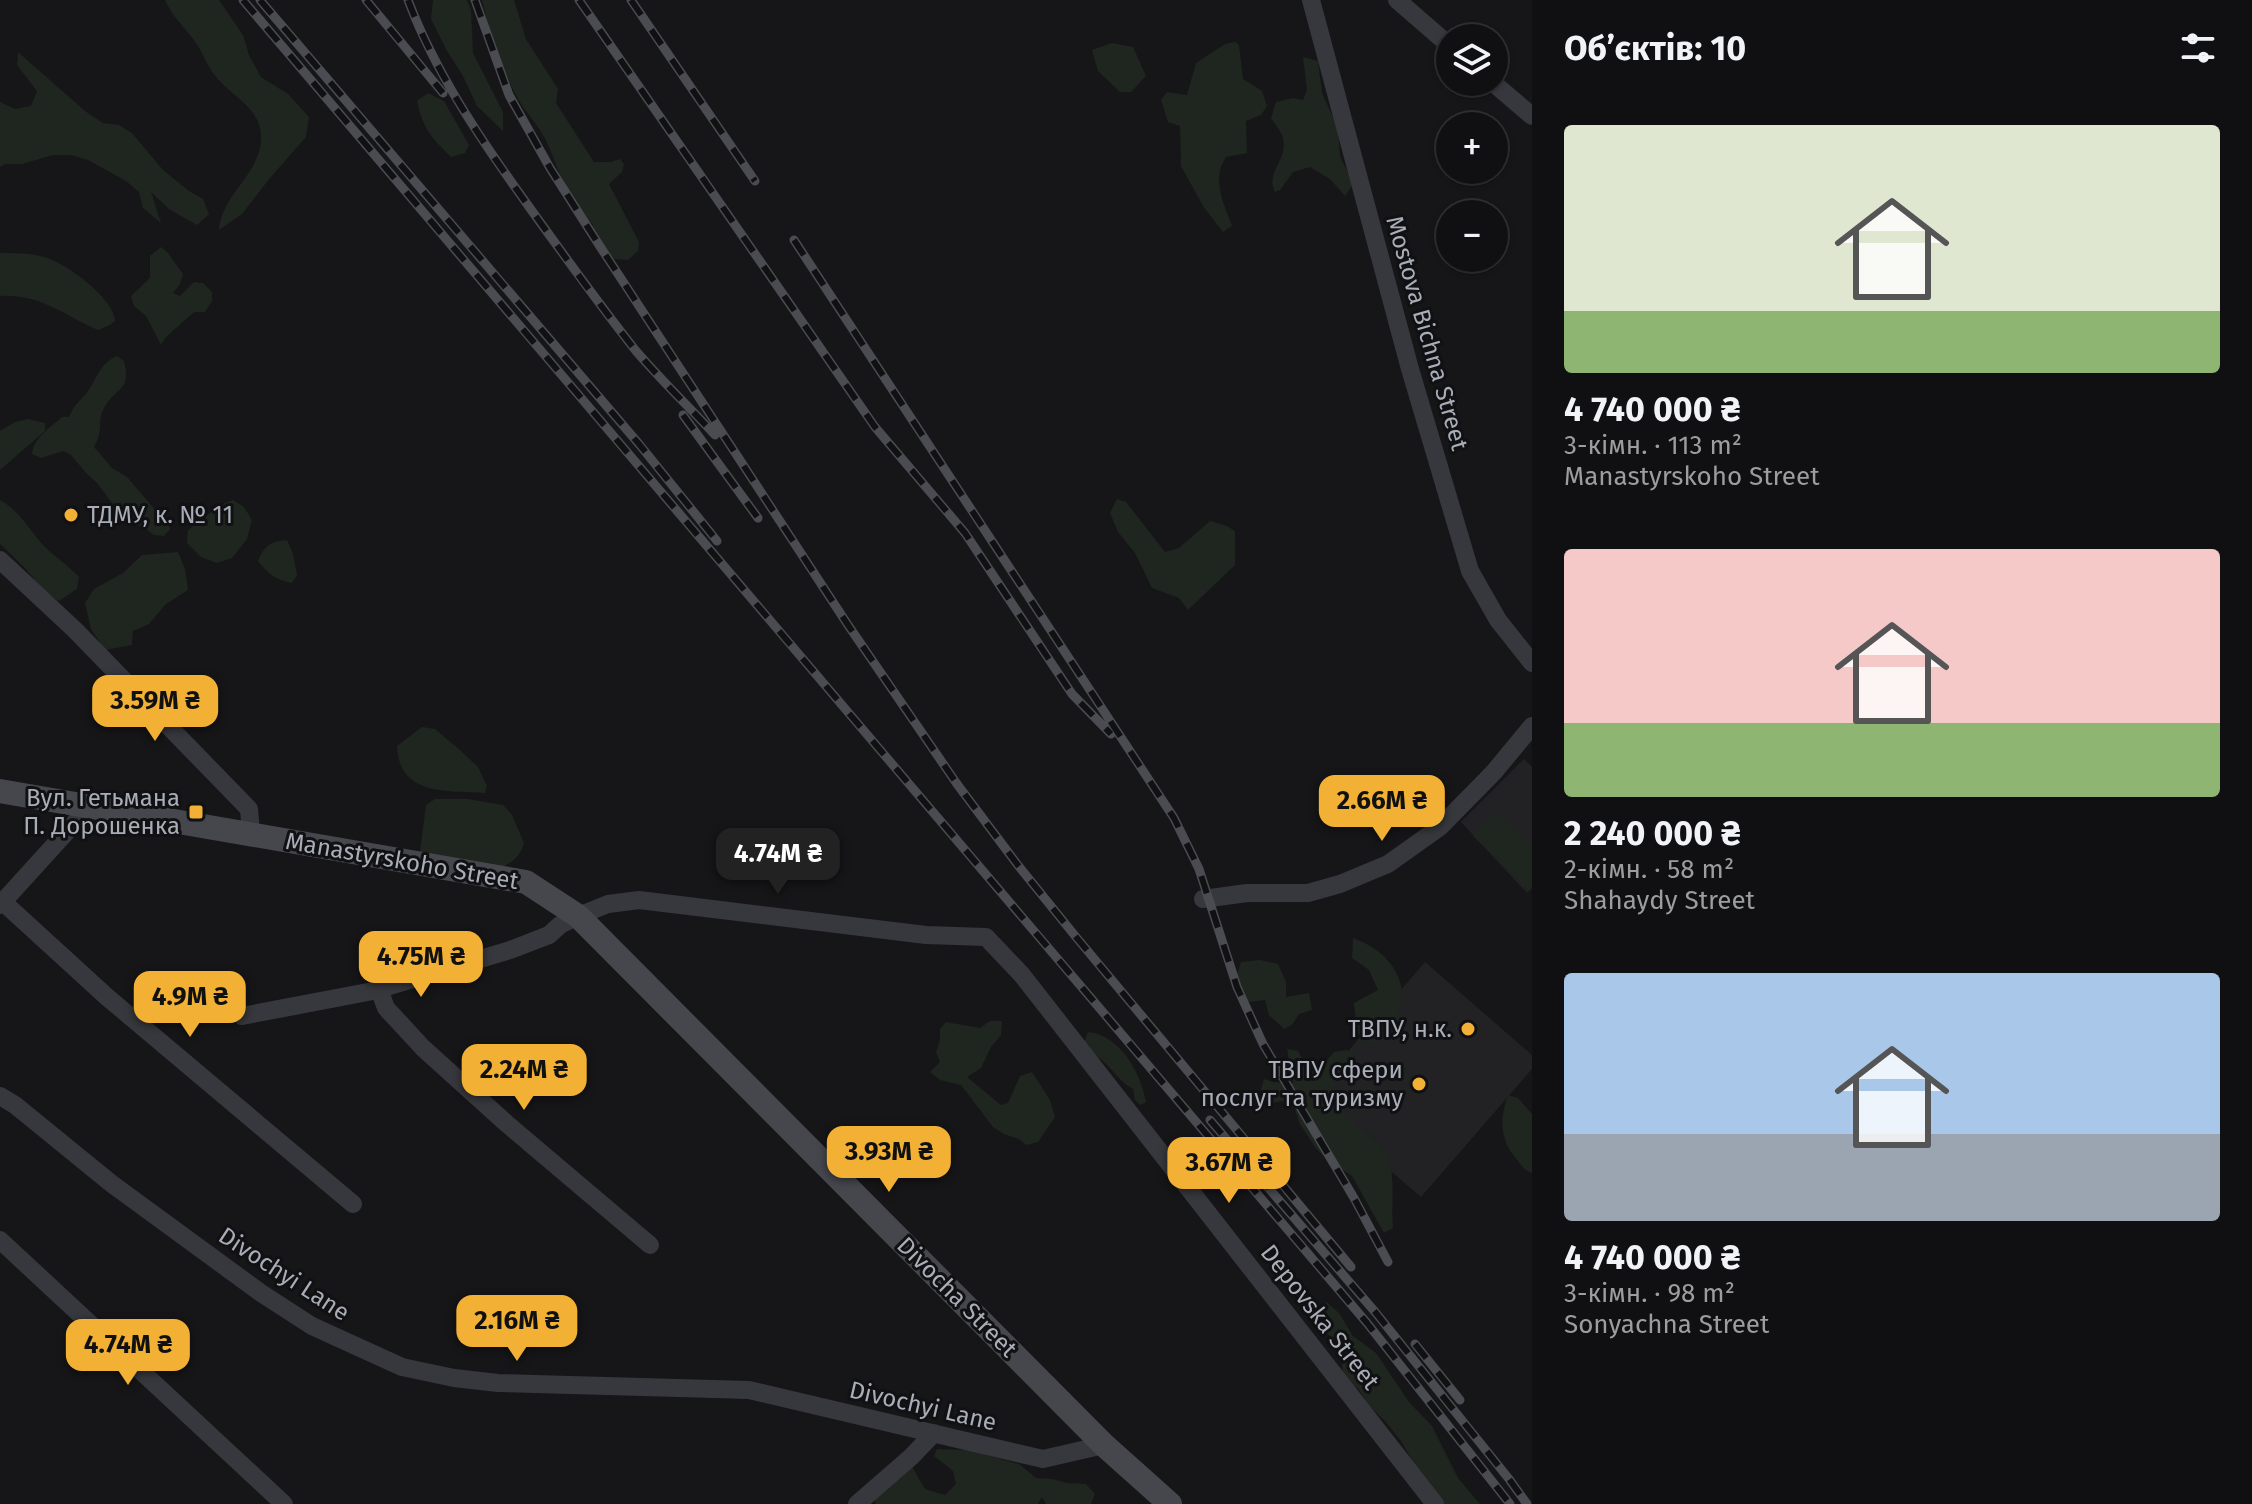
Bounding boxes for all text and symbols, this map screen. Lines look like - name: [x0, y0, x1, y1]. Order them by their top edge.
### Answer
- map controls: [1436, 24, 1508, 272]
- button: layers: [1436, 24, 1508, 96]
- icon: filters: [2176, 26, 2220, 70]
- text: Об’єктів: 10: [1564, 28, 1746, 69]
- button: +: [1436, 112, 1508, 184]
- icon: home: [1820, 177, 1964, 321]
- button: −: [1436, 200, 1508, 272]
- street label: Mostova Bichna Street: [1380, 213, 1474, 454]
- text: 4 740 000 ₴: [1564, 389, 1740, 430]
- text: 3-кімн. · 113 m²: [1564, 430, 1742, 461]
- text: Manastyrskoho Street: [1564, 461, 1820, 492]
- place label: ТДМУ, к. № 11: [87, 501, 233, 529]
- marker: ТДМУ, к. № 11: [62, 506, 80, 524]
- icon: home: [1820, 601, 1964, 745]
- pin: 3.59M ₴: [81, 675, 229, 743]
- text: 3.59M ₴: [110, 685, 200, 716]
- pin: 2.66M ₴: [1308, 775, 1456, 843]
- place label: Вул. Гетьмана П. Дорошенка: [23, 784, 180, 840]
- text: 2.66M ₴: [1337, 785, 1427, 816]
- marker: Вул. Гетьмана П. Дорошенка: [187, 803, 205, 821]
- text: 2 240 000 ₴: [1564, 813, 1741, 854]
- street label: Manastyrskoho Street: [283, 827, 521, 895]
- pin: 4.74M ₴: [704, 828, 852, 896]
- text: 4.74M ₴: [734, 838, 822, 869]
- text: 2-кімн. · 58 m²: [1564, 854, 1734, 885]
- text: Shahaydy Street: [1564, 885, 1755, 916]
- pin: 4.75M ₴: [347, 931, 495, 999]
- text: 4.75M ₴: [377, 941, 465, 972]
- pin: 4.9M ₴: [125, 971, 255, 1039]
- text: 4.9M ₴: [152, 981, 228, 1012]
- place label: ТВПУ, н.к.: [1348, 1015, 1452, 1043]
- marker: ТВПУ, н.к.: [1459, 1020, 1477, 1038]
- icon: home: [1820, 1025, 1964, 1169]
- pin: 2.24M ₴: [450, 1044, 598, 1112]
- text: 2.24M ₴: [480, 1054, 568, 1085]
- place label: ТВПУ сфери послуг та туризму: [1201, 1056, 1403, 1112]
- marker: ТВПУ сфери послуг та туризму: [1410, 1075, 1428, 1093]
- pin: 3.93M ₴: [815, 1126, 963, 1194]
- text: 3.93M ₴: [845, 1136, 933, 1167]
- pin: 3.67M ₴: [1155, 1137, 1303, 1205]
- text: 3.67M ₴: [1185, 1147, 1273, 1178]
- street label: Divochyi Lane: [213, 1221, 355, 1327]
- street label: Divocha Street: [891, 1231, 1023, 1363]
- text: 4 740 000 ₴: [1564, 1237, 1740, 1278]
- street label: Depovska Street: [1255, 1239, 1385, 1395]
- text: 3-кімн. · 98 m²: [1564, 1278, 1735, 1309]
- pin: 2.16M ₴: [443, 1295, 591, 1363]
- text: 2.16M ₴: [474, 1305, 560, 1336]
- text: Sonyachna Street: [1564, 1309, 1769, 1340]
- pin: 4.74M ₴: [54, 1319, 202, 1387]
- text: 4.74M ₴: [84, 1329, 172, 1360]
- street label: Divochyi Lane: [847, 1375, 999, 1437]

